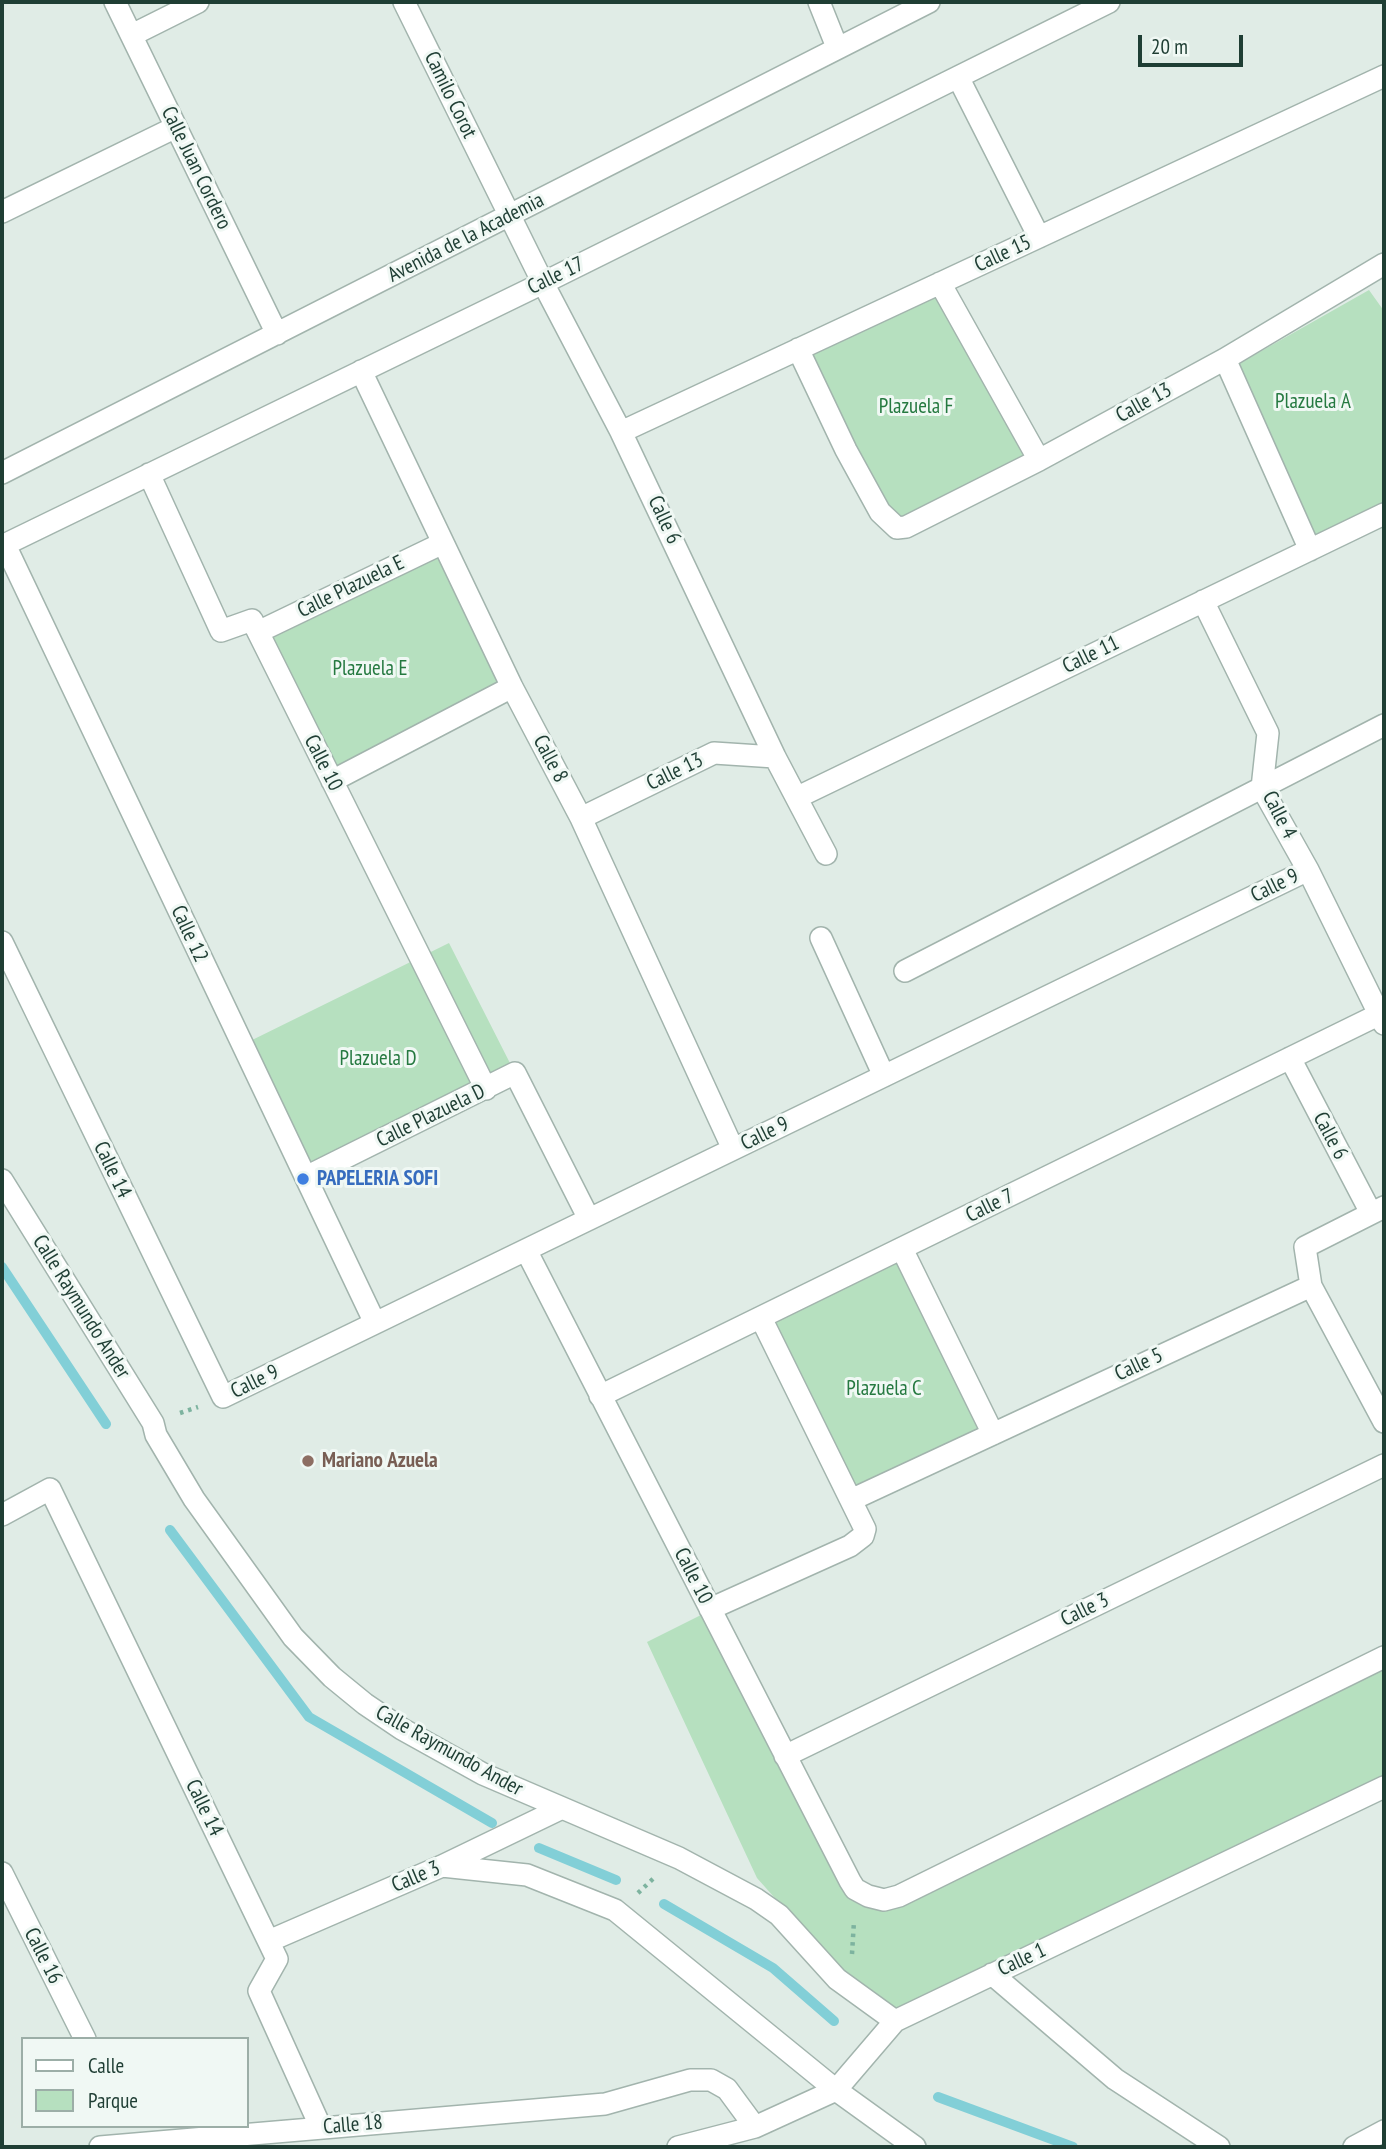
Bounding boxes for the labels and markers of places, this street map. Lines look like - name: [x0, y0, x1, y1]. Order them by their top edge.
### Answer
- place label: PAPELERIA SOFI: [317, 1166, 438, 1192]
- marker: PAPELERIA SOFI: [295, 1171, 311, 1187]
- place label: Mariano Azuela: [322, 1448, 438, 1474]
- marker: Mariano Azuela: [300, 1453, 316, 1469]

